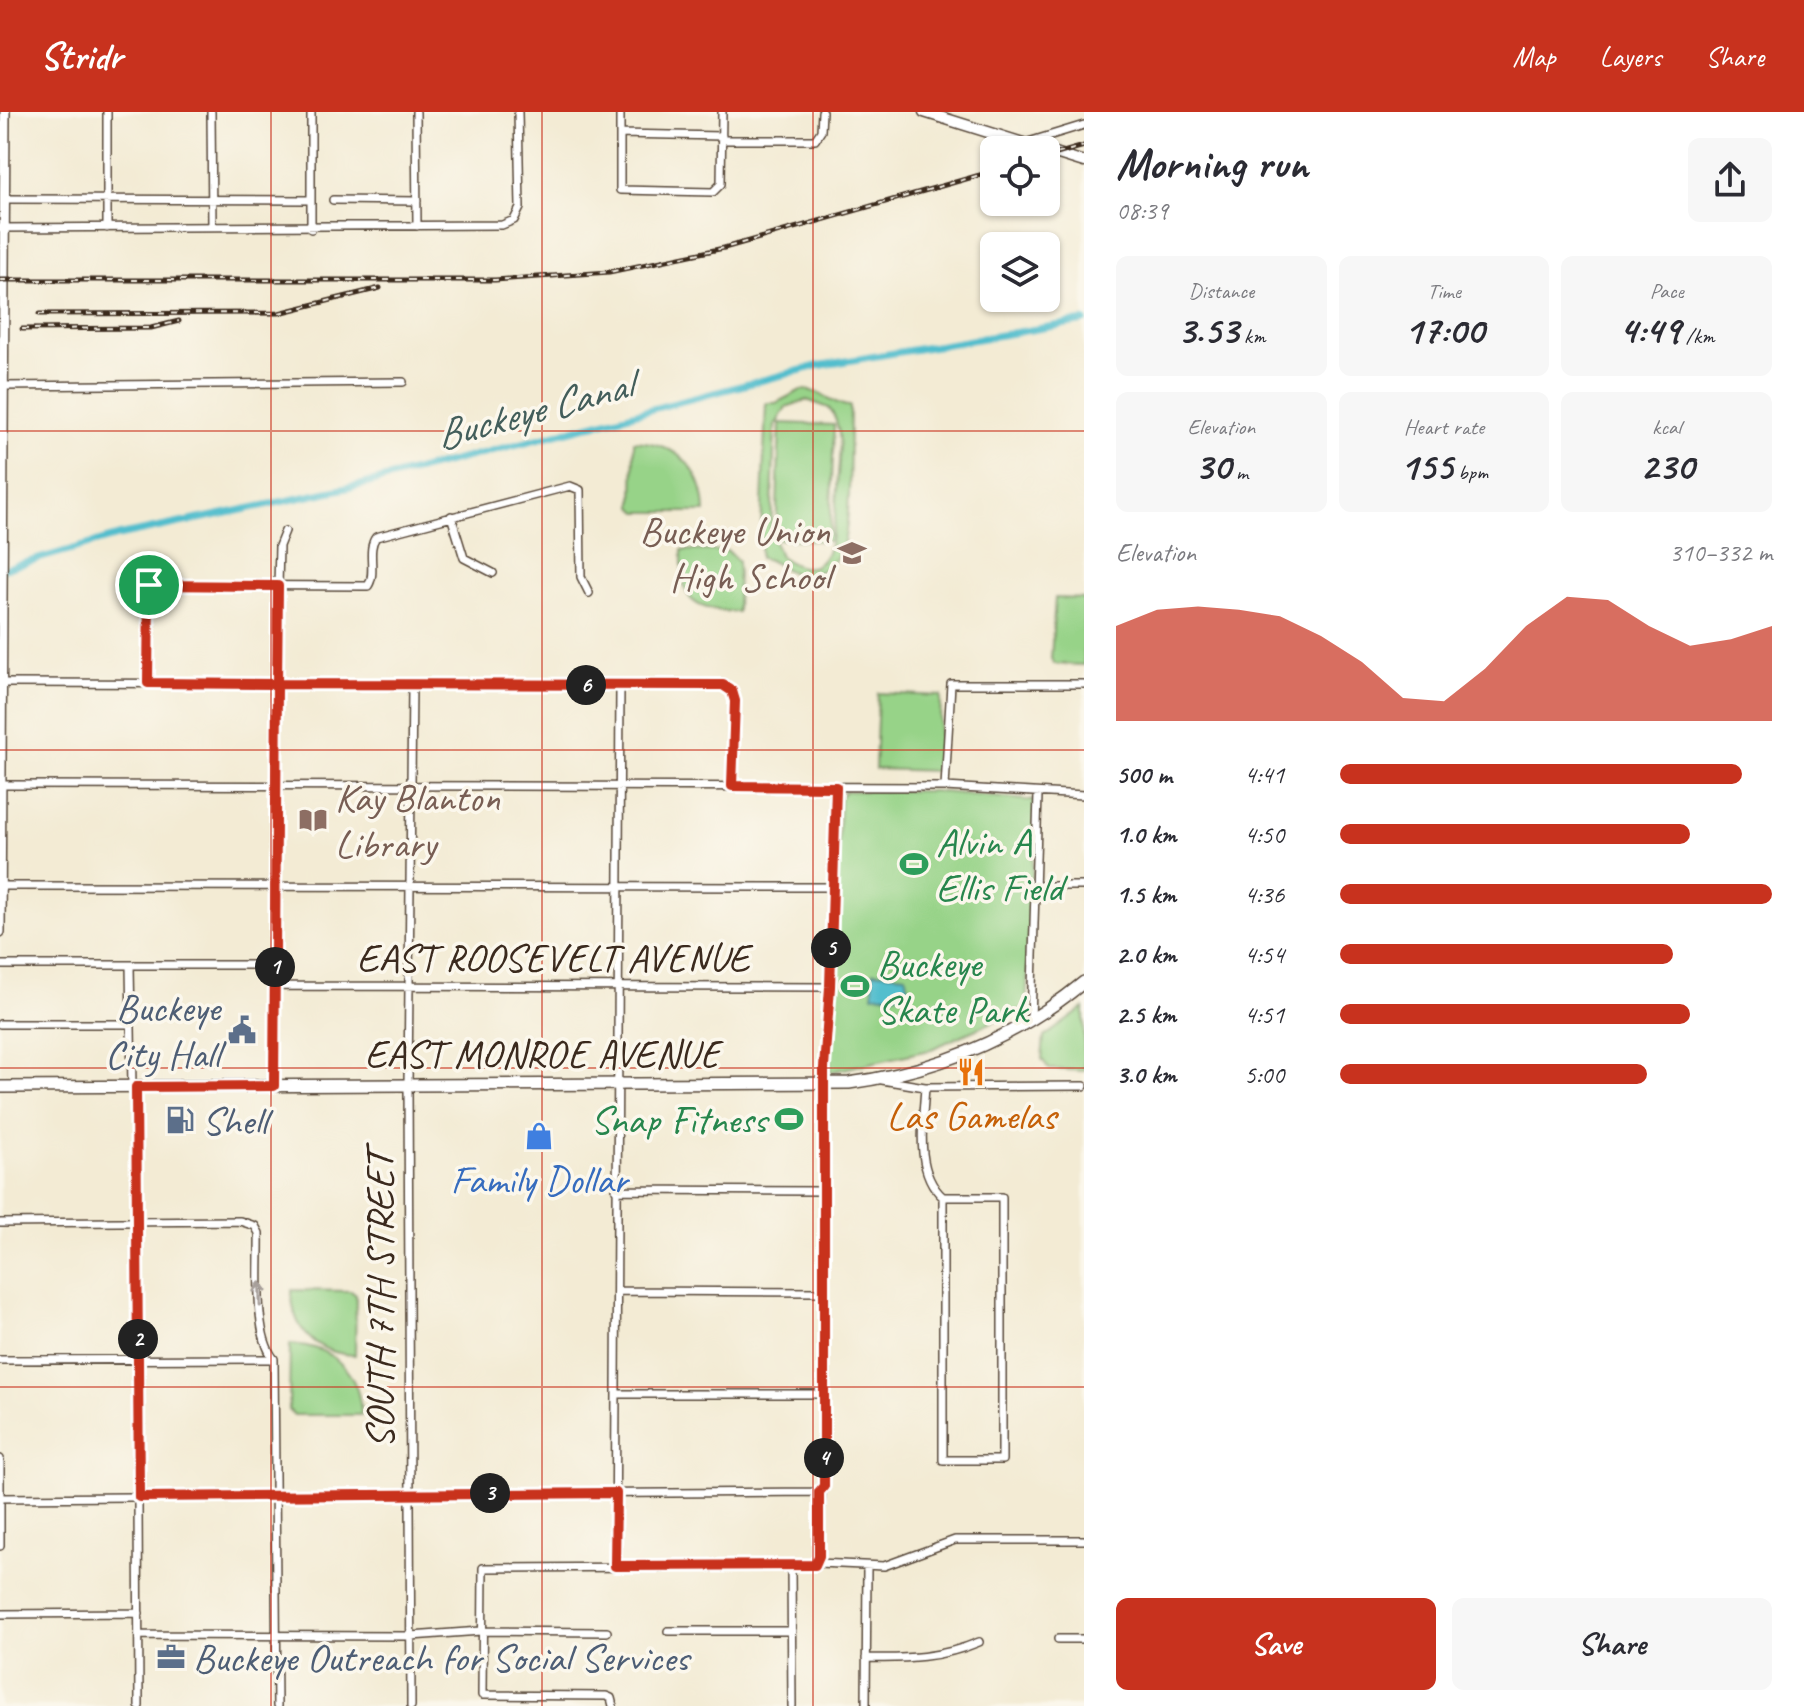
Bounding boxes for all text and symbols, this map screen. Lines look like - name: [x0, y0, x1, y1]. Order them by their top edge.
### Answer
- text: Stridr: [40, 33, 122, 80]
- text: Map: [1513, 39, 1556, 74]
- text: Layers: [1600, 39, 1661, 74]
- text: Share: [1705, 39, 1764, 74]
- map controls: [980, 136, 1060, 312]
- button: locate: [980, 136, 1060, 216]
- text: Morning run: [1116, 136, 1308, 191]
- button: share: [1688, 138, 1772, 222]
- text: 08:39: [1116, 194, 1168, 227]
- button: layers: [980, 232, 1060, 312]
- text: Distance: [1189, 277, 1254, 305]
- text: Time: [1427, 277, 1461, 305]
- text: Pace: [1650, 277, 1684, 305]
- text: 3.53: [1177, 305, 1239, 355]
- text: 17:00: [1404, 305, 1484, 355]
- text: 4:49: [1619, 305, 1680, 355]
- text: km: [1239, 322, 1265, 350]
- text: /km: [1680, 322, 1714, 350]
- water label: Buckeye Canal: [430, 356, 650, 462]
- text: Elevation: [1187, 413, 1255, 441]
- text: Heart rate: [1404, 413, 1484, 441]
- text: kcal: [1652, 413, 1681, 441]
- text: 30: [1195, 441, 1231, 491]
- text: 155: [1400, 441, 1453, 491]
- text: 230: [1640, 441, 1694, 491]
- text: m: [1231, 458, 1248, 486]
- text: bpm: [1453, 458, 1488, 486]
- place label: Buckeye Union High School: [639, 506, 836, 602]
- text: Elevation: [1116, 536, 1196, 569]
- text: 310–332 m: [1669, 536, 1772, 569]
- school or university icon: Buckeye Union High School: [837, 538, 867, 568]
- pin: [115, 551, 183, 619]
- icon: arrive: [127, 563, 171, 607]
- pin: 6: [566, 665, 606, 705]
- text: 6: [581, 671, 591, 699]
- text: 500 m: [1116, 758, 1172, 791]
- text: 4:41: [1244, 758, 1284, 791]
- place label: Kay Blanton Library: [335, 773, 501, 869]
- library icon: Kay Blanton Library: [298, 805, 328, 835]
- place label: Alvin A Ellis Field: [936, 817, 1069, 913]
- text: 1.0 km: [1116, 818, 1176, 851]
- text: 4:50: [1244, 818, 1284, 851]
- sports icon: Alvin A Ellis Field: [899, 849, 929, 879]
- text: 1.5 km: [1116, 878, 1176, 911]
- text: 4:36: [1244, 878, 1284, 911]
- pin: 5: [811, 928, 851, 968]
- street label: EAST ROOSEVELT AVENUE: [357, 933, 754, 983]
- text: 5: [826, 934, 836, 962]
- text: 2.0 km: [1116, 938, 1176, 971]
- text: 4:54: [1244, 938, 1284, 971]
- place label: Buckeye Skate Park: [877, 939, 1031, 1035]
- pin: 1: [255, 947, 295, 987]
- text: 1: [270, 953, 280, 981]
- sports icon: Buckeye Skate Park: [840, 971, 870, 1001]
- place label: Buckeye City Hall: [105, 983, 227, 1079]
- text: 2.5 km: [1116, 998, 1176, 1031]
- text: 4:51: [1244, 998, 1284, 1031]
- public building icon: Buckeye City Hall: [227, 1015, 257, 1045]
- street label: EAST MONROE AVENUE: [365, 1029, 724, 1079]
- restaurant icon: Las Gamelas: [956, 1057, 986, 1087]
- text: 3.0 km: [1116, 1058, 1176, 1091]
- text: 5:00: [1244, 1058, 1284, 1091]
- place label: Las Gamelas: [886, 1091, 1059, 1141]
- place label: Snap Fitness: [590, 1095, 770, 1145]
- place label: Shell: [202, 1096, 274, 1146]
- sports icon: Snap Fitness: [774, 1104, 804, 1134]
- fuel station icon: Shell: [165, 1105, 195, 1135]
- shop icon: Family Dollar: [524, 1121, 554, 1151]
- street label: SOUTH 7TH STREET: [355, 1142, 405, 1449]
- place label: Family Dollar: [450, 1155, 631, 1205]
- one-way arrow: [253, 1281, 268, 1308]
- pin: 2: [118, 1319, 158, 1359]
- text: 2: [133, 1325, 143, 1353]
- pin: 4: [804, 1438, 844, 1478]
- text: 4: [819, 1444, 829, 1472]
- pin: 3: [470, 1473, 510, 1513]
- text: 3: [485, 1479, 495, 1507]
- button: Save: [1116, 1598, 1436, 1690]
- button: Share: [1452, 1598, 1772, 1690]
- place label: Buckeye Outreach for Social Services: [193, 1633, 692, 1683]
- office icon: Buckeye Outreach for Social Services: [156, 1642, 186, 1672]

